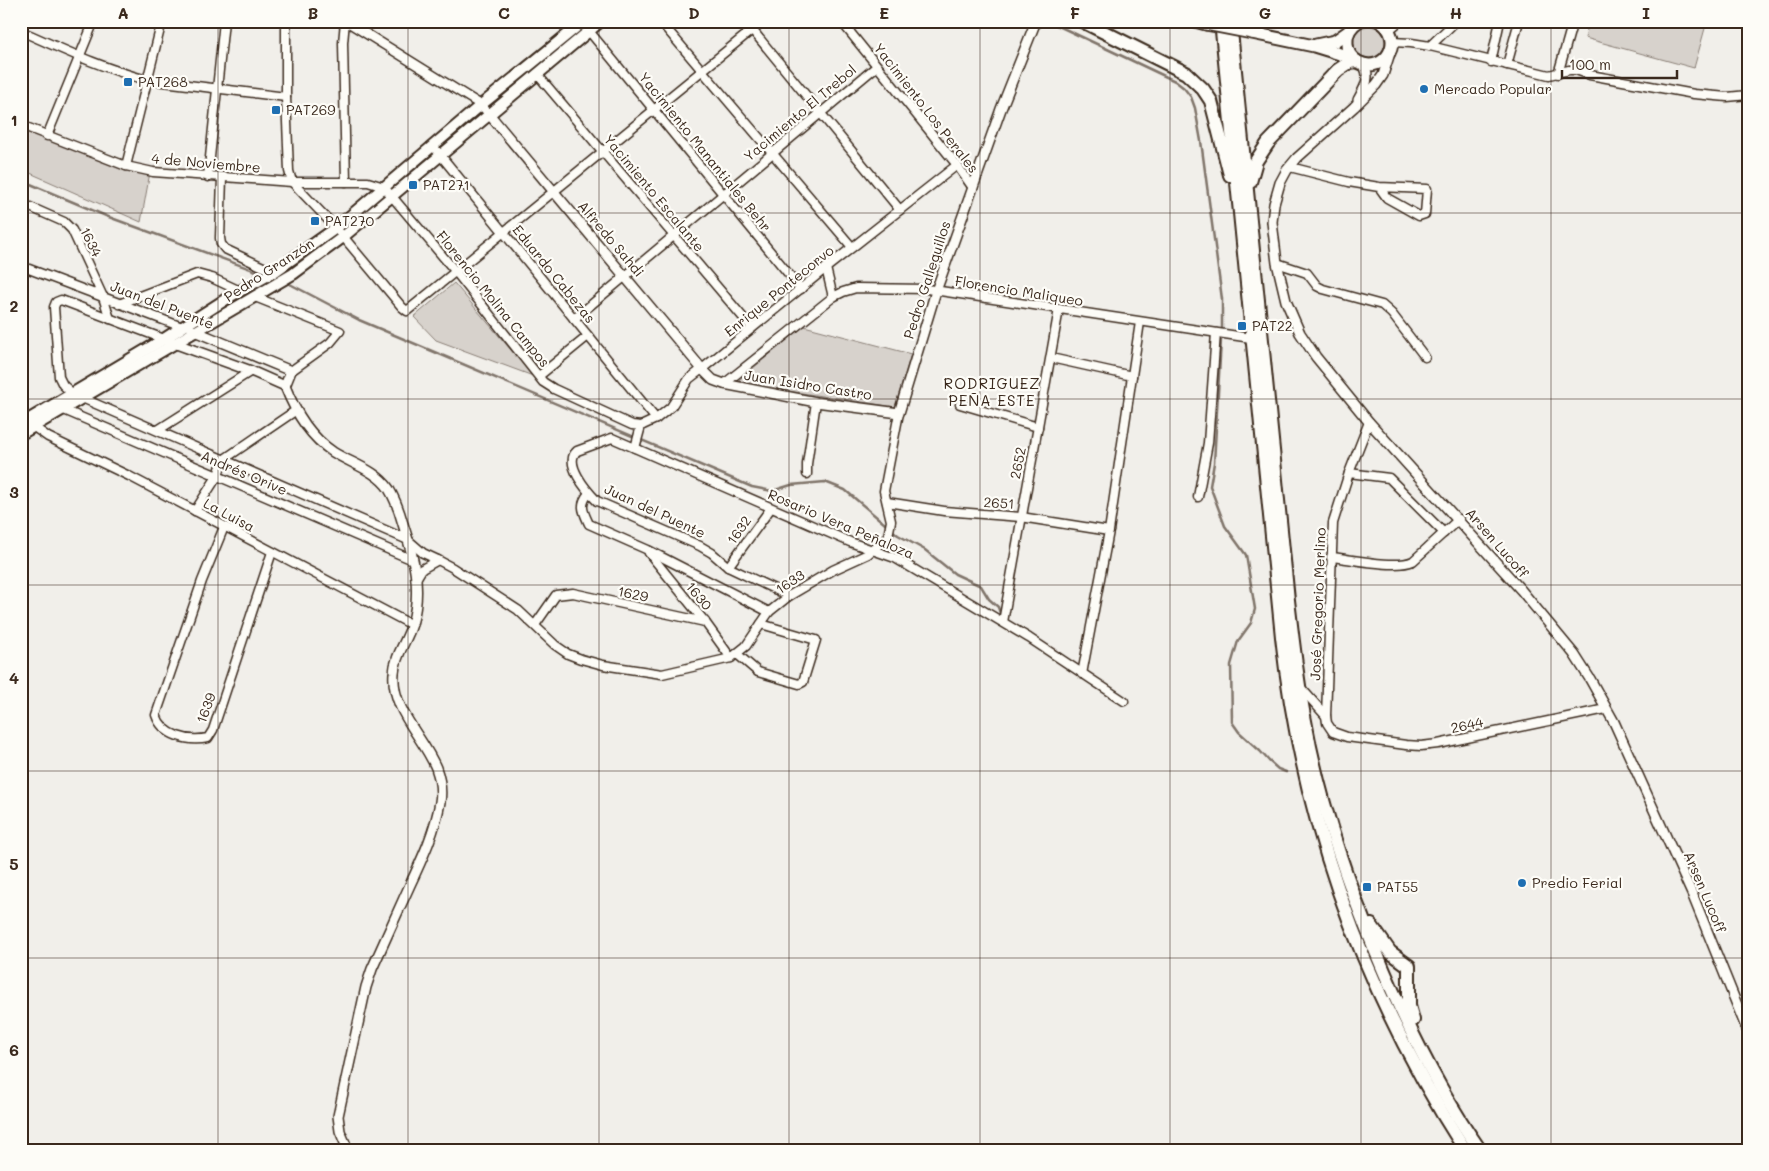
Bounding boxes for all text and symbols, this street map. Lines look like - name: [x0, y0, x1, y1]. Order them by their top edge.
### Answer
- text: A: [117, 2, 129, 23]
- text: B: [308, 2, 318, 23]
- text: C: [498, 2, 510, 23]
- text: D: [688, 2, 700, 23]
- text: E: [879, 2, 889, 23]
- text: F: [1070, 2, 1080, 23]
- text: G: [1259, 2, 1271, 23]
- text: H: [1450, 2, 1462, 23]
- text: I: [1642, 2, 1650, 23]
- street label: Yacimiento Los Perales: [870, 39, 983, 177]
- scale bar: [1562, 48, 1676, 80]
- text: 100 m: [1569, 54, 1611, 74]
- street label: Yacimiento El Trebol: [739, 60, 860, 165]
- street label: Yacimiento Manantiales Behr: [635, 68, 776, 235]
- place label: PAT268: [138, 72, 188, 91]
- marker: PAT268: [122, 76, 134, 88]
- place label: Mercado Popular: [1434, 79, 1552, 98]
- marker: Mercado Popular: [1418, 83, 1430, 95]
- place label: PAT269: [286, 100, 335, 119]
- marker: PAT269: [270, 104, 282, 116]
- text: 1: [10, 109, 18, 130]
- street label: Yacimiento Escalante: [600, 130, 709, 255]
- street label: 4 de Noviembre: [151, 148, 261, 177]
- place label: PAT271: [423, 175, 470, 194]
- marker: PAT271: [407, 179, 419, 191]
- street label: Alfredo Sahdi: [574, 197, 649, 281]
- place label: PAT270: [325, 211, 375, 230]
- marker: PAT270: [309, 215, 321, 227]
- street label: Pedro Galleguillos: [898, 218, 955, 341]
- street label: Eduardo Cabezas: [509, 220, 600, 327]
- street label: 1634: [76, 224, 107, 261]
- street label: Florencio Molina Campos: [432, 227, 554, 371]
- street label: Pedro Granzón: [220, 233, 317, 306]
- street label: Enrique Pontecorvo: [720, 241, 837, 341]
- street label: Florencio Maliqueo: [954, 271, 1085, 310]
- street label: Juan del Puente: [108, 276, 217, 333]
- text: 2: [10, 295, 19, 316]
- place label: PAT22: [1252, 316, 1293, 335]
- marker: PAT22: [1236, 320, 1248, 332]
- street label: Juan Isidro Castro: [743, 365, 873, 404]
- district label: RODRIGUEZ PEÑA ESTE: [944, 373, 1040, 410]
- street label: 2652: [1005, 445, 1030, 481]
- street label: Andrés Orive: [198, 446, 290, 499]
- street label: Juan del Puente: [602, 479, 709, 542]
- text: 3: [9, 481, 19, 502]
- street label: Rosario Vera Peñaloza: [765, 484, 917, 563]
- street label: 2651: [983, 492, 1015, 513]
- street label: La Luisa: [200, 493, 258, 536]
- street label: Arsen Lucoff: [1462, 504, 1533, 582]
- street label: 1632: [722, 512, 755, 548]
- street label: José Gregorio Merlino: [1305, 527, 1330, 681]
- street label: 1633: [772, 565, 808, 598]
- street label: 1630: [682, 577, 717, 614]
- street label: 1629: [616, 581, 650, 606]
- text: 4: [9, 667, 19, 688]
- street label: 1639: [191, 690, 220, 726]
- street label: 2644: [1449, 712, 1486, 737]
- street label: Arsen Lucoff: [1680, 848, 1731, 936]
- text: 5: [9, 853, 19, 874]
- place label: Predio Ferial: [1532, 873, 1622, 892]
- place label: PAT55: [1377, 877, 1418, 896]
- marker: Predio Ferial: [1516, 877, 1528, 889]
- marker: PAT55: [1361, 881, 1373, 893]
- text: 6: [9, 1039, 19, 1060]

